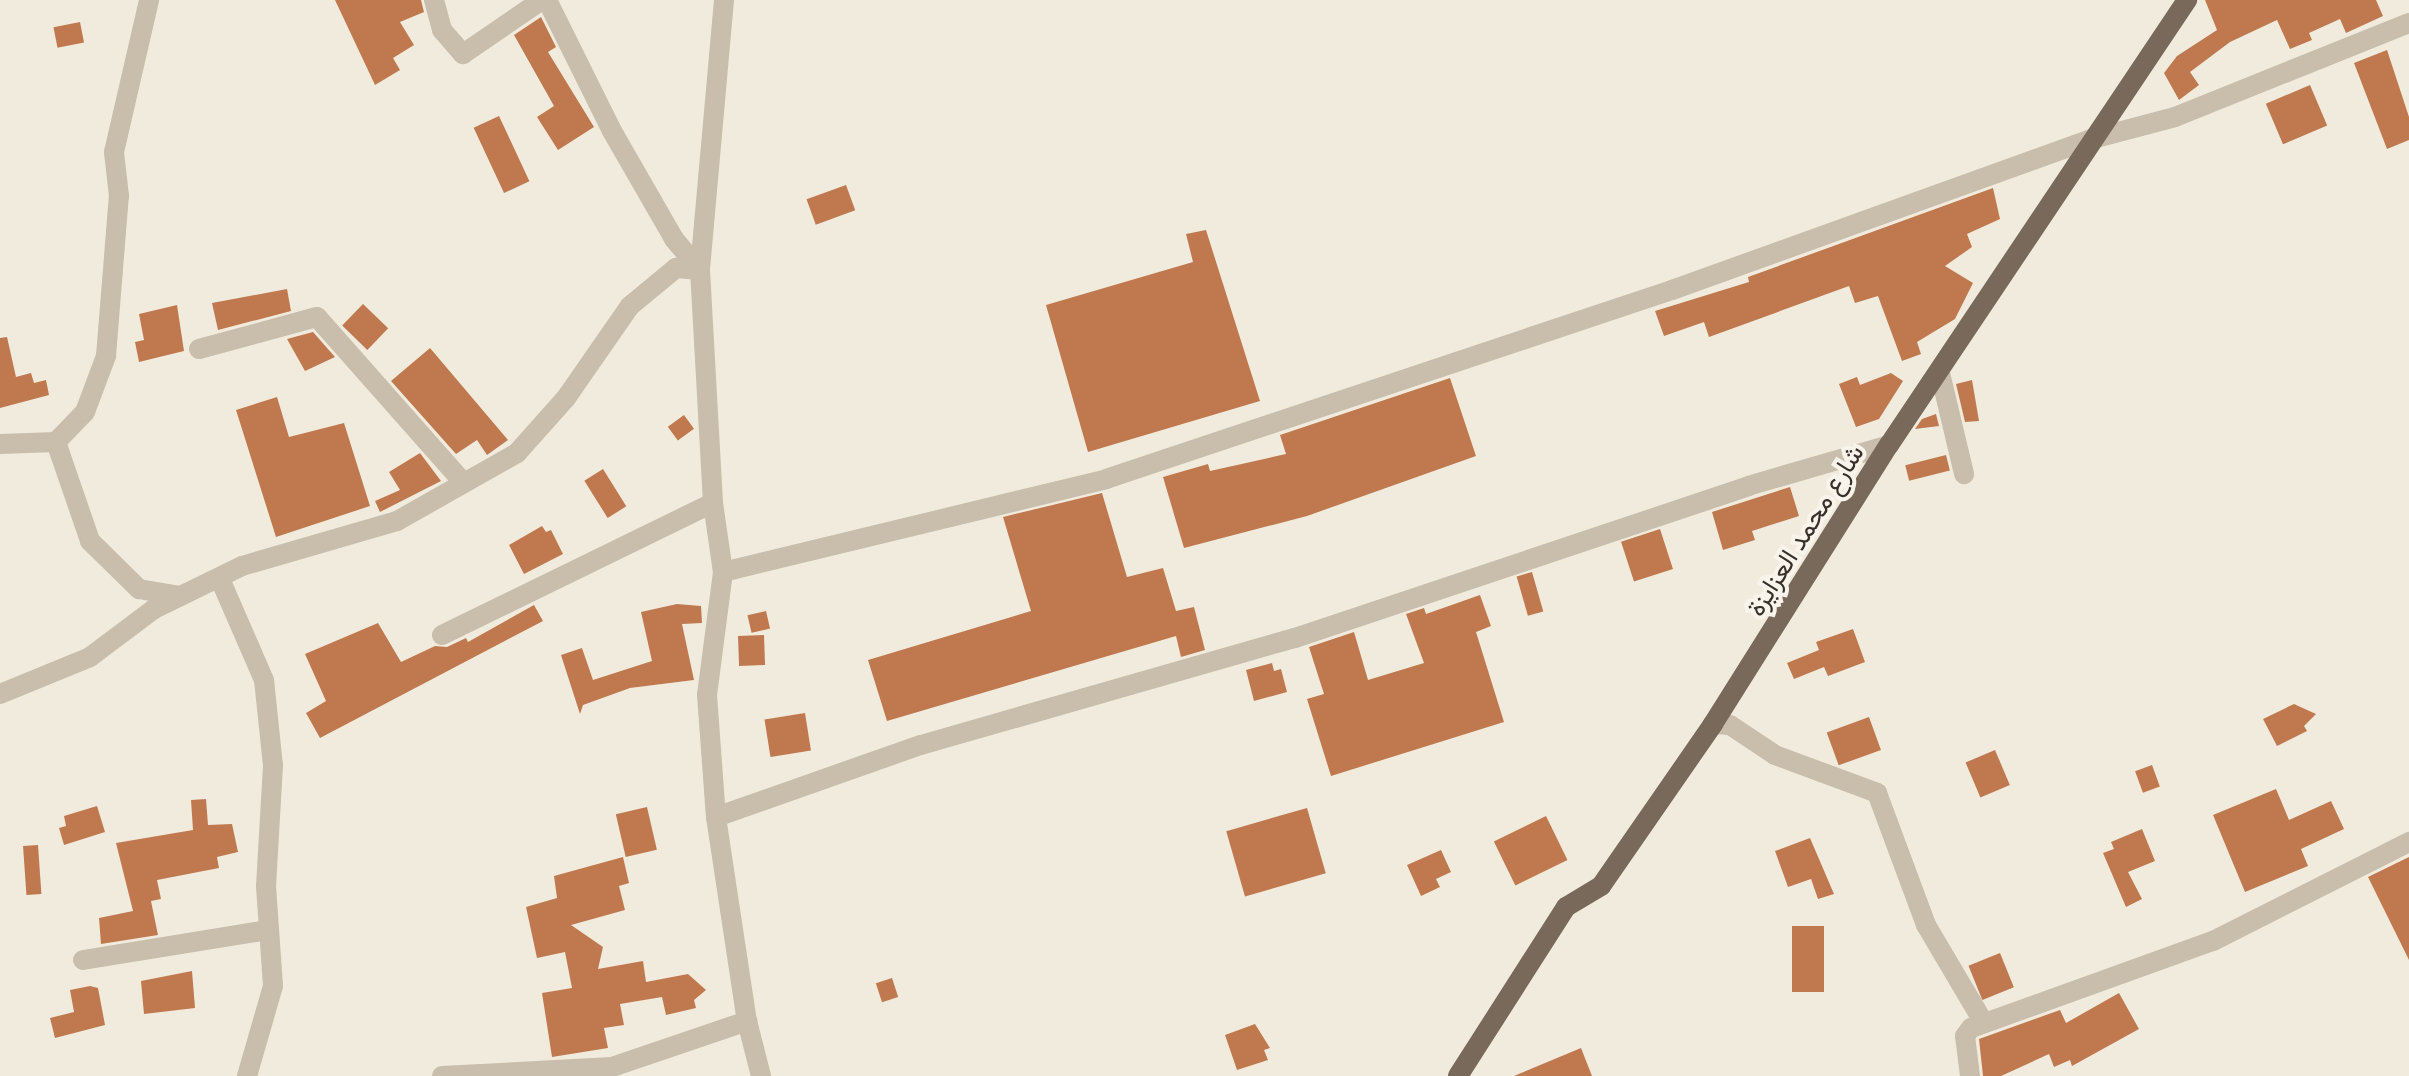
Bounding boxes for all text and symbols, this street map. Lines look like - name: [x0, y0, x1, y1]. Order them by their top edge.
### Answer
- street label: شارع محمد العزايزة: [1740, 438, 1870, 622]

